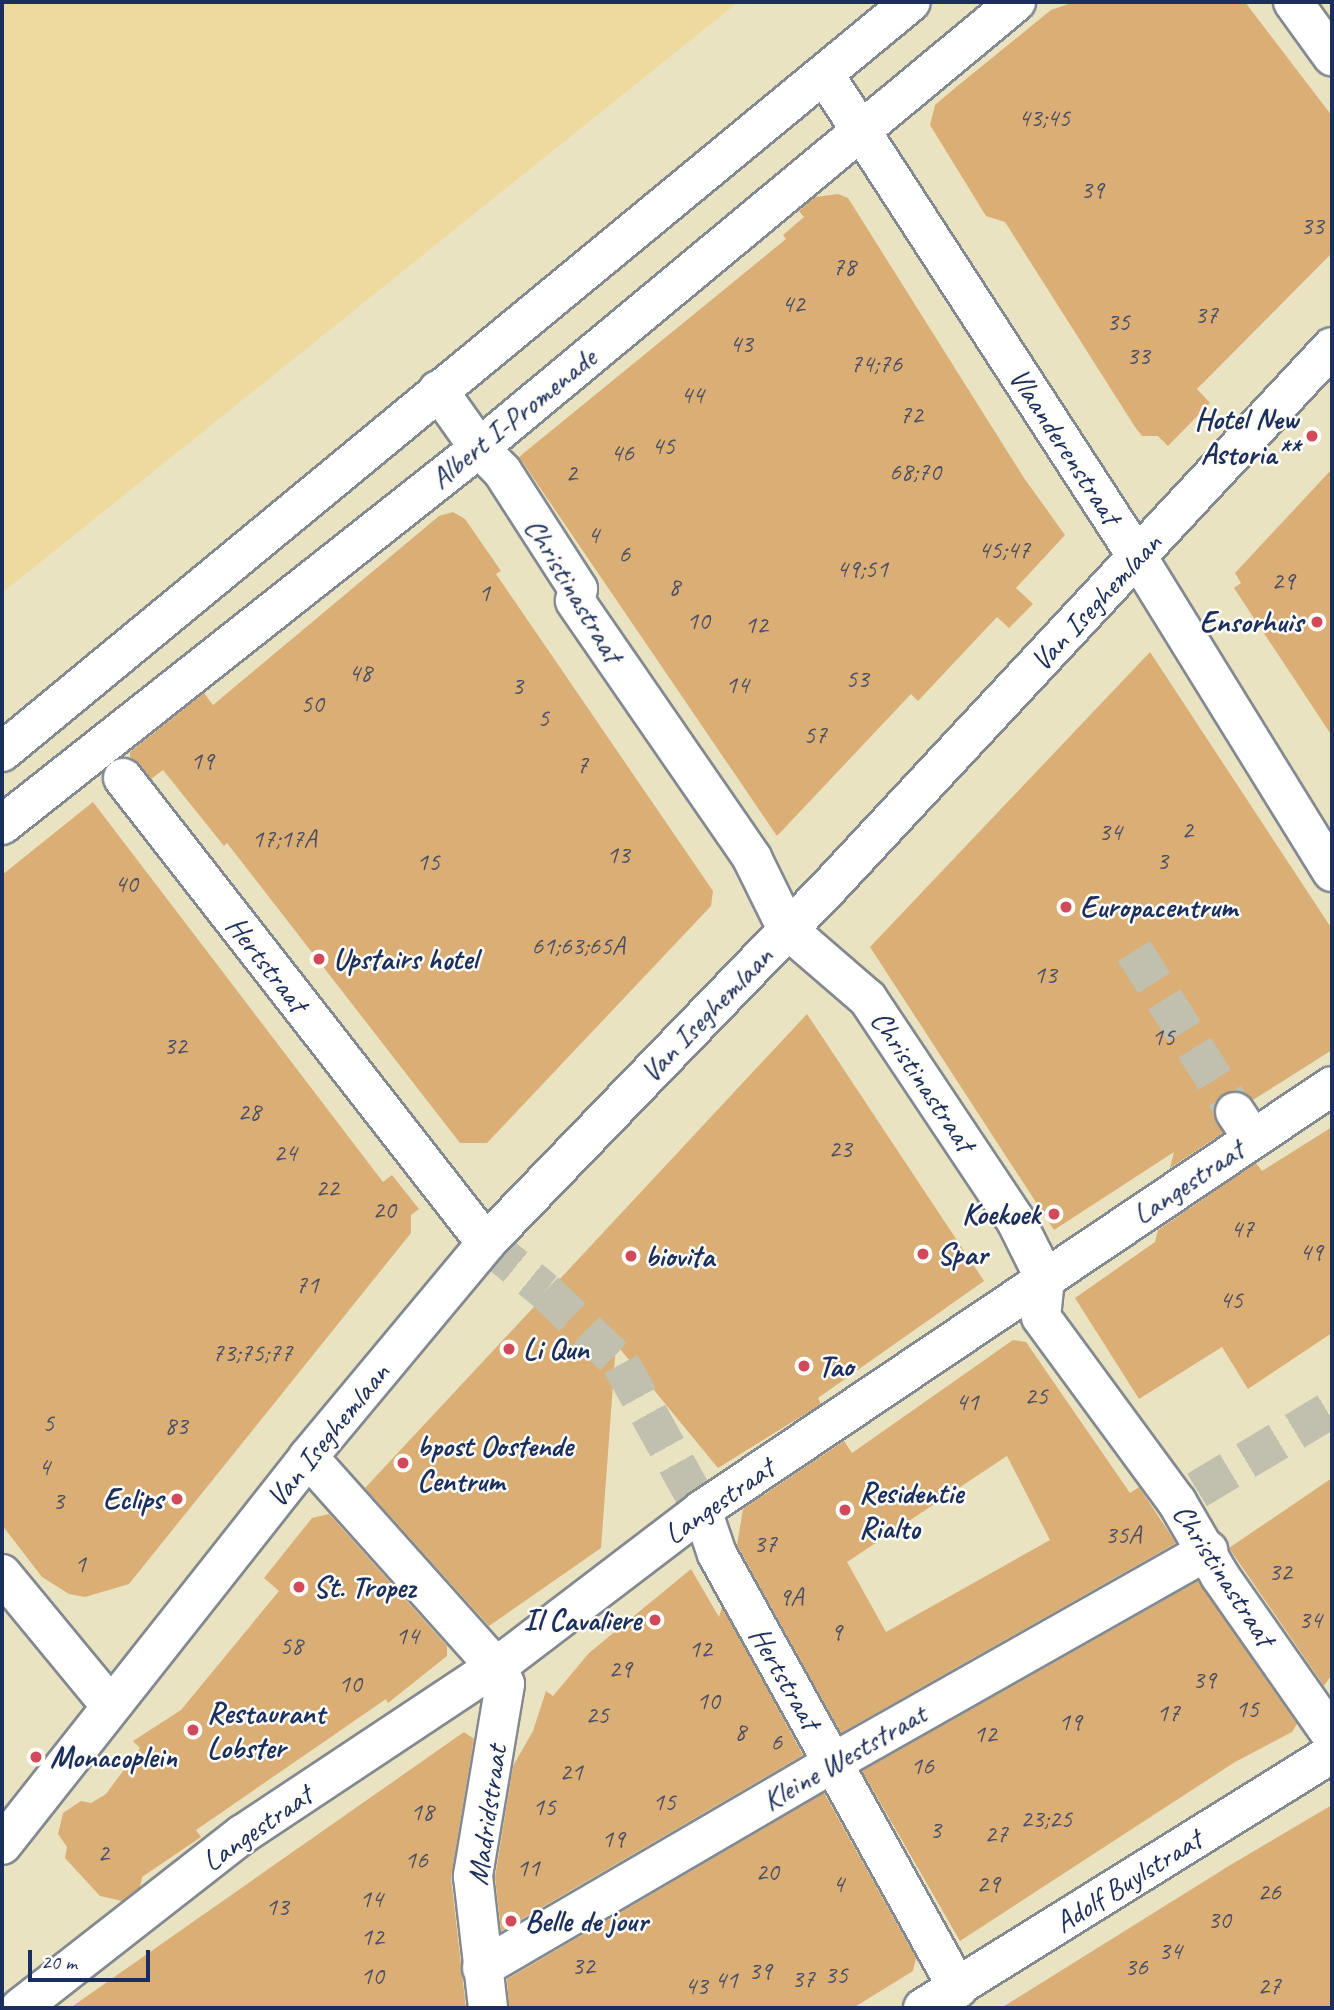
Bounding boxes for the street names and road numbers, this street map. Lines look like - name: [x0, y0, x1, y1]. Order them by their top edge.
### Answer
- street label: Albert I-Promenade: [423, 340, 603, 496]
- street label: Vlaanderenstraat: [1001, 361, 1129, 531]
- street label: Christinastraat: [517, 511, 631, 669]
- street label: Van Iseghemlaan: [1024, 526, 1168, 678]
- street label: Hertstraat: [218, 909, 316, 1019]
- street label: Van Iseghemlaan: [633, 939, 779, 1089]
- street label: Christinastraat: [863, 1004, 983, 1158]
- street label: Langestraat: [1126, 1132, 1250, 1232]
- street label: Van Iseghemlaan: [259, 1356, 397, 1514]
- street label: Langestraat: [657, 1450, 781, 1552]
- street label: Christinastraat: [1165, 1497, 1283, 1653]
- street label: Hertstraat: [741, 1620, 829, 1736]
- street label: Kleine Weststraat: [756, 1696, 932, 1818]
- street label: Madridstraat: [459, 1743, 515, 1887]
- street label: Langestraat: [195, 1777, 319, 1879]
- street label: Adolf Buylstraat: [1048, 1822, 1208, 1940]

